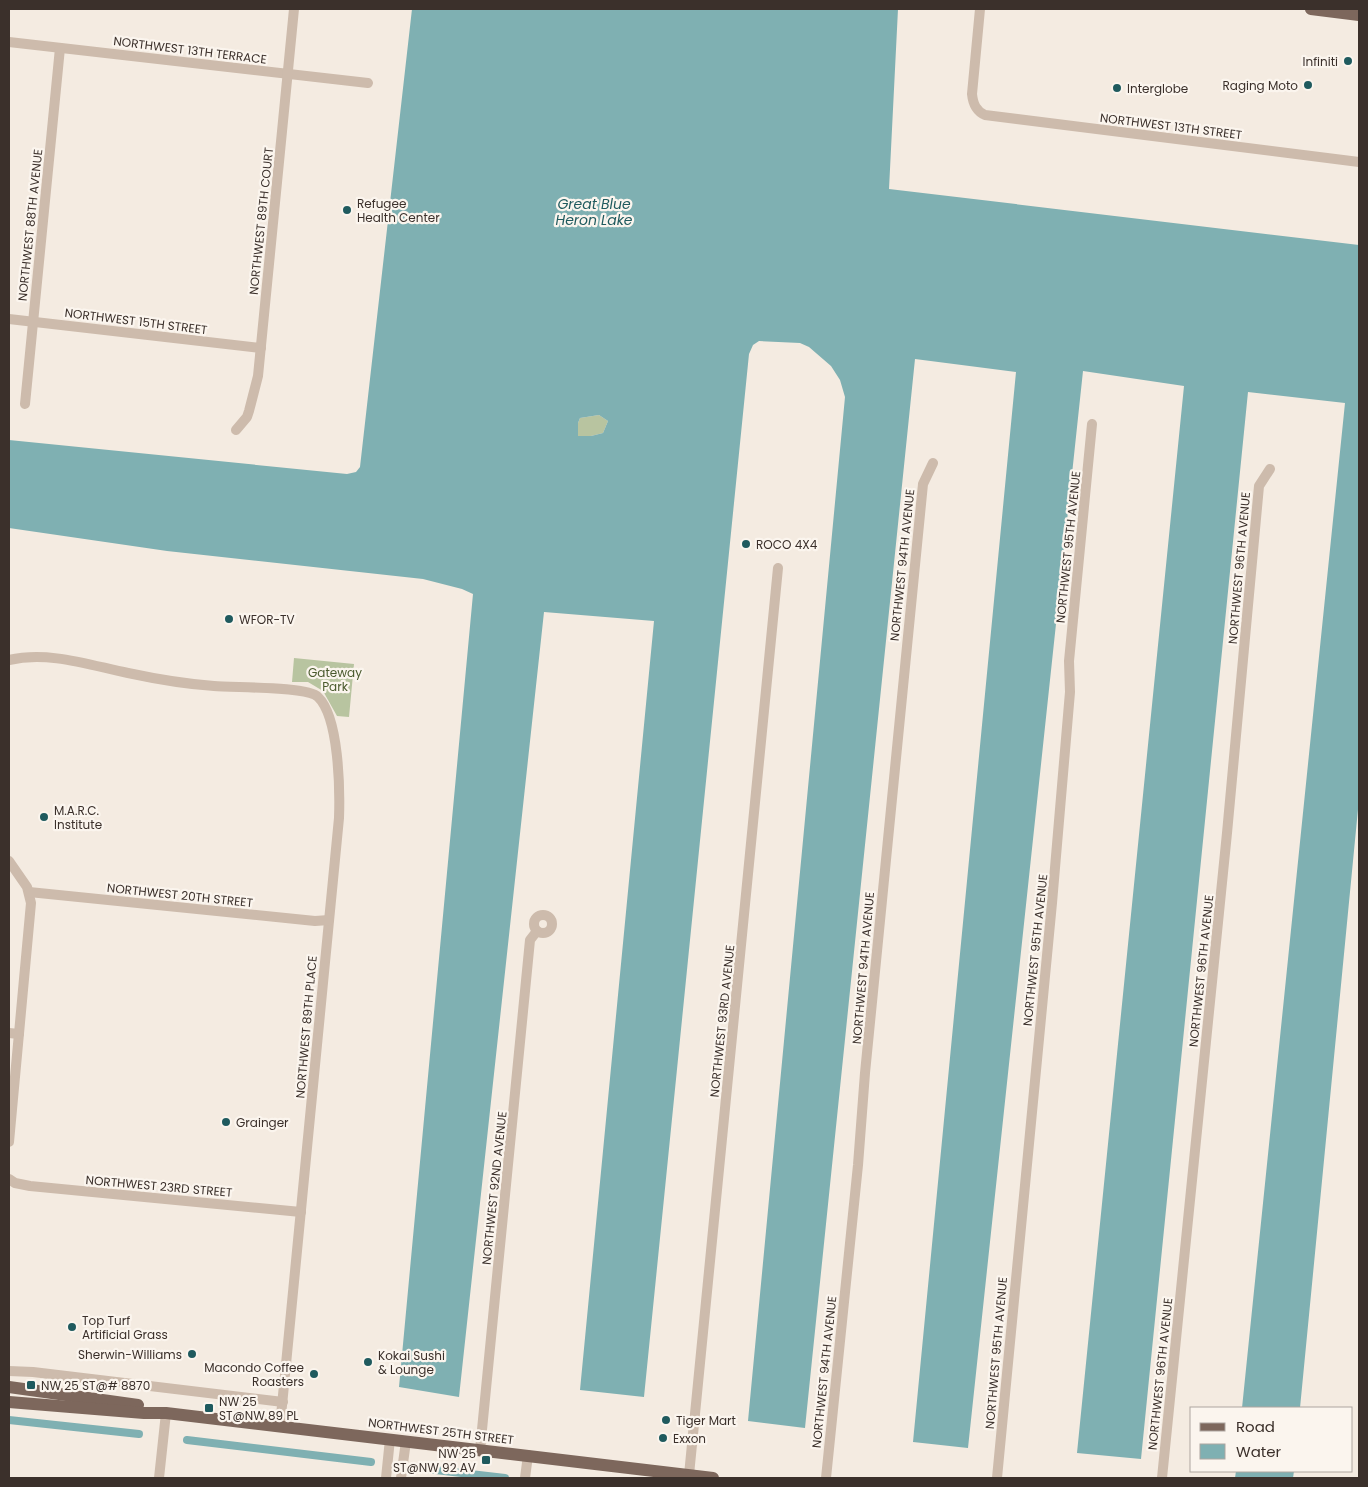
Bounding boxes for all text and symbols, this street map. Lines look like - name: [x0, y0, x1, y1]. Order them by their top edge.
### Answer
- street label: NORTHWEST 13TH TERRACE: [112, 32, 268, 68]
- place label: Infiniti: [1303, 53, 1338, 70]
- marker: Infiniti: [1342, 55, 1354, 67]
- place label: Raging Moto: [1222, 77, 1298, 94]
- marker: Raging Moto: [1302, 79, 1314, 91]
- place label: Interglobe: [1127, 80, 1188, 97]
- marker: Interglobe: [1111, 82, 1123, 94]
- street label: NORTHWEST 13TH STREET: [1099, 109, 1244, 143]
- street label: NORTHWEST 89TH COURT: [245, 146, 277, 296]
- street label: NORTHWEST 88TH AVENUE: [14, 148, 46, 302]
- water label: Great Blue Heron Lake: [555, 194, 633, 230]
- place label: Refugee Health Center: [357, 195, 440, 226]
- marker: Refugee Health Center: [341, 204, 353, 216]
- street label: NORTHWEST 15TH STREET: [64, 304, 209, 338]
- street label: NORTHWEST 95TH AVENUE: [1052, 470, 1084, 624]
- street label: NORTHWEST 94TH AVENUE: [886, 488, 918, 642]
- street label: NORTHWEST 96TH AVENUE: [1224, 491, 1254, 645]
- place label: ROCO 4X4: [756, 536, 818, 553]
- marker: ROCO 4X4: [740, 538, 752, 550]
- place label: WFOR-TV: [239, 611, 295, 628]
- marker: WFOR-TV: [223, 613, 235, 625]
- park label: Gateway Park: [308, 664, 362, 695]
- place label: M.A.R.C. Institute: [54, 802, 102, 833]
- marker: M.A.R.C. Institute: [38, 811, 50, 823]
- street label: NORTHWEST 95TH AVENUE: [1019, 873, 1051, 1027]
- street label: NORTHWEST 20TH STREET: [106, 879, 254, 911]
- street label: NORTHWEST 94TH AVENUE: [848, 891, 878, 1045]
- street label: NORTHWEST 96TH AVENUE: [1185, 894, 1217, 1048]
- street label: NORTHWEST 93RD AVENUE: [706, 944, 738, 1098]
- street label: NORTHWEST 89TH PLACE: [291, 955, 321, 1099]
- street label: NORTHWEST 92ND AVENUE: [477, 1110, 511, 1266]
- place label: Grainger: [236, 1114, 289, 1131]
- marker: Grainger: [220, 1116, 232, 1128]
- street label: NORTHWEST 23RD STREET: [85, 1171, 234, 1201]
- street label: NORTHWEST 95TH AVENUE: [981, 1276, 1011, 1430]
- street label: NORTHWEST 94TH AVENUE: [808, 1295, 840, 1449]
- street label: NORTHWEST 96TH AVENUE: [1144, 1297, 1176, 1451]
- place label: Top Turf Artificial Grass: [82, 1312, 168, 1343]
- marker: Top Turf Artificial Grass: [66, 1321, 78, 1333]
- place label: Sherwin-Williams: [78, 1346, 182, 1363]
- place label: Kokai Sushi & Lounge: [378, 1347, 445, 1378]
- marker: Sherwin-Williams: [186, 1348, 198, 1360]
- marker: Kokai Sushi & Lounge: [362, 1356, 374, 1368]
- place label: Macondo Coffee Roasters: [204, 1359, 304, 1390]
- marker: Macondo Coffee Roasters: [308, 1368, 320, 1380]
- place label: NW 25 ST@# 8870: [41, 1377, 150, 1394]
- marker: NW 25 ST@# 8870: [25, 1379, 37, 1391]
- place label: NW 25 ST@NW 89 PL: [219, 1393, 299, 1424]
- marker: NW 25 ST@NW 89 PL: [203, 1402, 215, 1414]
- legend: [1190, 1407, 1353, 1472]
- place label: Tiger Mart: [676, 1412, 736, 1429]
- street label: NORTHWEST 25TH STREET: [367, 1414, 515, 1448]
- marker: Tiger Mart: [660, 1414, 672, 1426]
- text: Road: [1236, 1416, 1275, 1437]
- place label: Exxon: [673, 1430, 706, 1447]
- marker: Exxon: [657, 1432, 669, 1444]
- text: Water: [1236, 1441, 1282, 1462]
- place label: NW 25 ST@NW 92 AV: [393, 1445, 476, 1476]
- marker: NW 25 ST@NW 92 AV: [480, 1454, 492, 1466]

